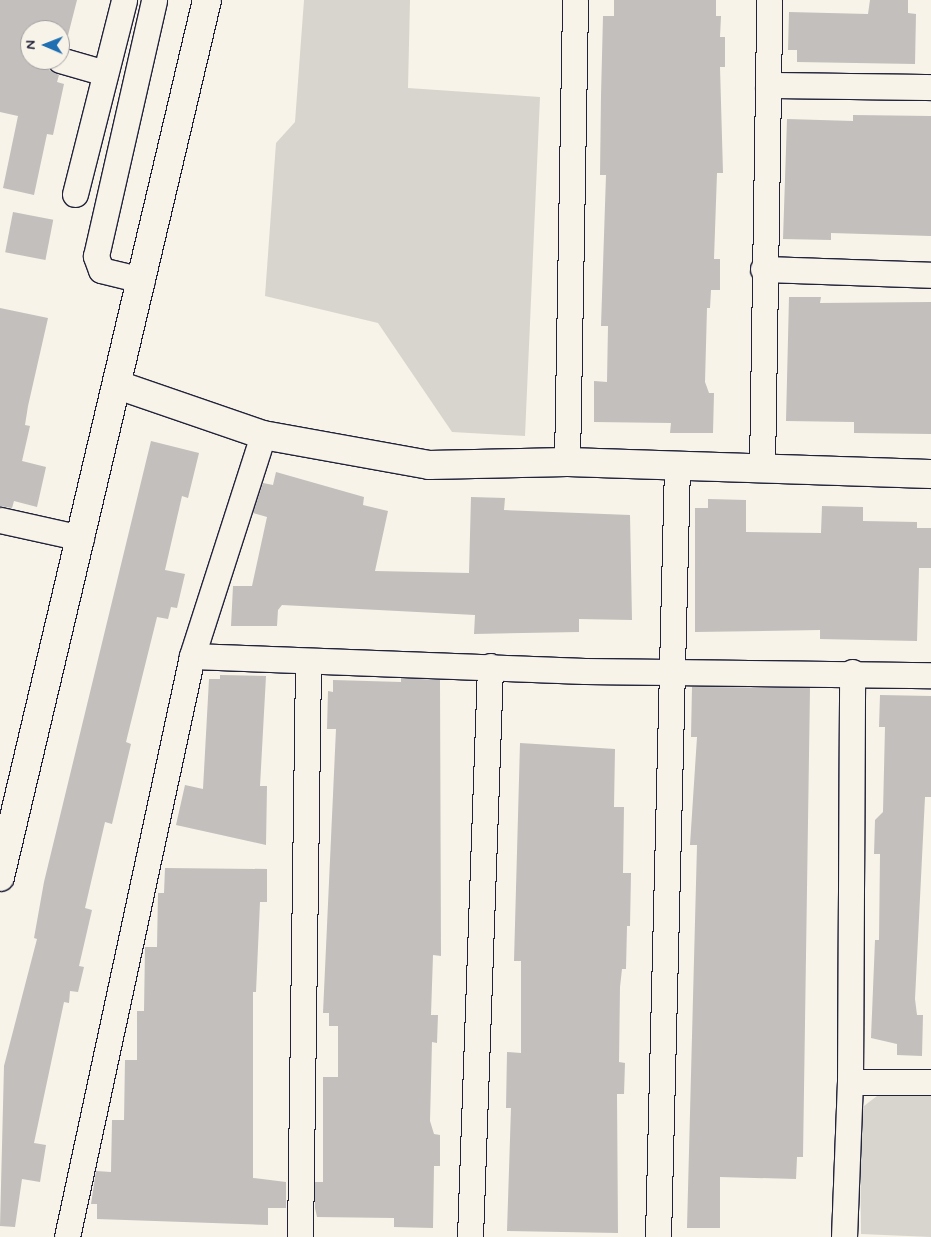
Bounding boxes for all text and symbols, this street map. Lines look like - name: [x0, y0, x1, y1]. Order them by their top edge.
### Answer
- north arrow: [20, 20, 70, 70]
- text: N: [22, 40, 40, 50]

